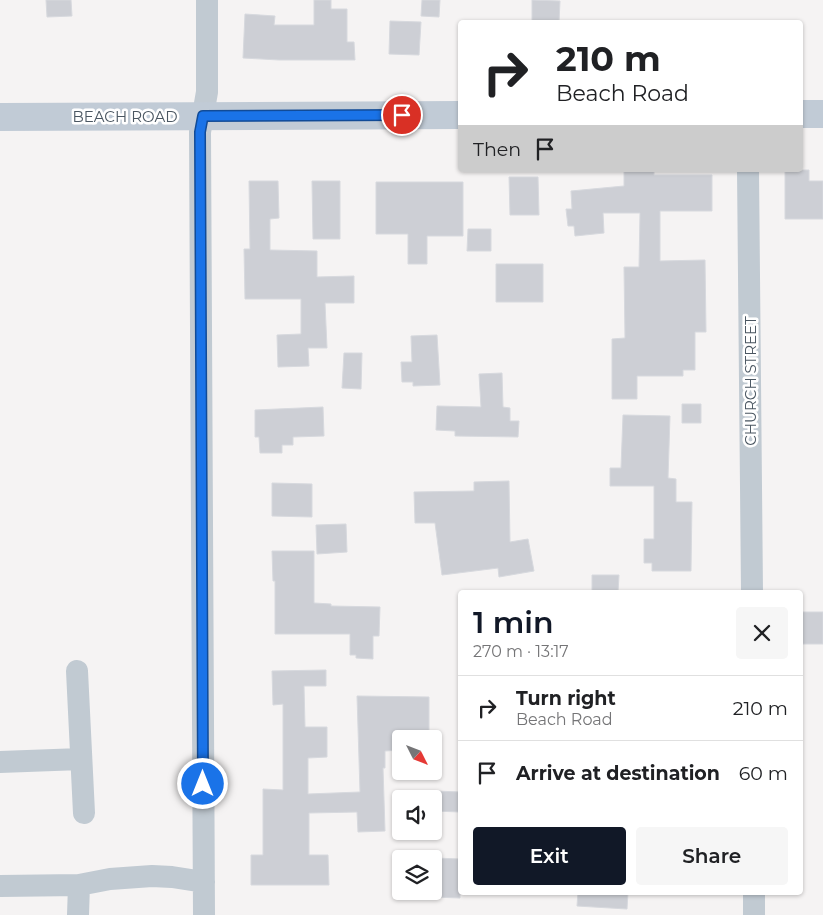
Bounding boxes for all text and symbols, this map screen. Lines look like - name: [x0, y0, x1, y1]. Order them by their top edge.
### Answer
- text: 210 m: [556, 37, 661, 80]
- icon: right: [473, 40, 538, 105]
- text: Beach Road: [556, 80, 689, 107]
- pin: [381, 94, 423, 136]
- icon: arrive: [388, 101, 416, 129]
- street label: BEACH ROAD: [72, 107, 178, 126]
- icon: arrive: [531, 135, 559, 163]
- text: Then: [473, 138, 521, 161]
- street label: CHURCH STREET: [741, 316, 760, 446]
- text: 1 min: [473, 604, 554, 641]
- button: close: [736, 607, 788, 659]
- text: 270 m · 13:17: [473, 642, 569, 661]
- text: Turn right: [516, 687, 616, 710]
- icon: right: [473, 694, 501, 722]
- text: 210 m: [733, 697, 788, 720]
- text: Beach Road: [516, 710, 613, 729]
- north arrow: [392, 730, 442, 780]
- map controls: [392, 730, 442, 900]
- position arrow: [176, 757, 228, 809]
- icon: arrive: [473, 759, 501, 787]
- text: Arrive at destination: [516, 762, 720, 785]
- text: 60 m: [739, 762, 788, 785]
- button: sound: [392, 790, 442, 840]
- button: Exit: [473, 827, 626, 885]
- button: Share: [636, 827, 788, 885]
- button: layers: [392, 850, 442, 900]

